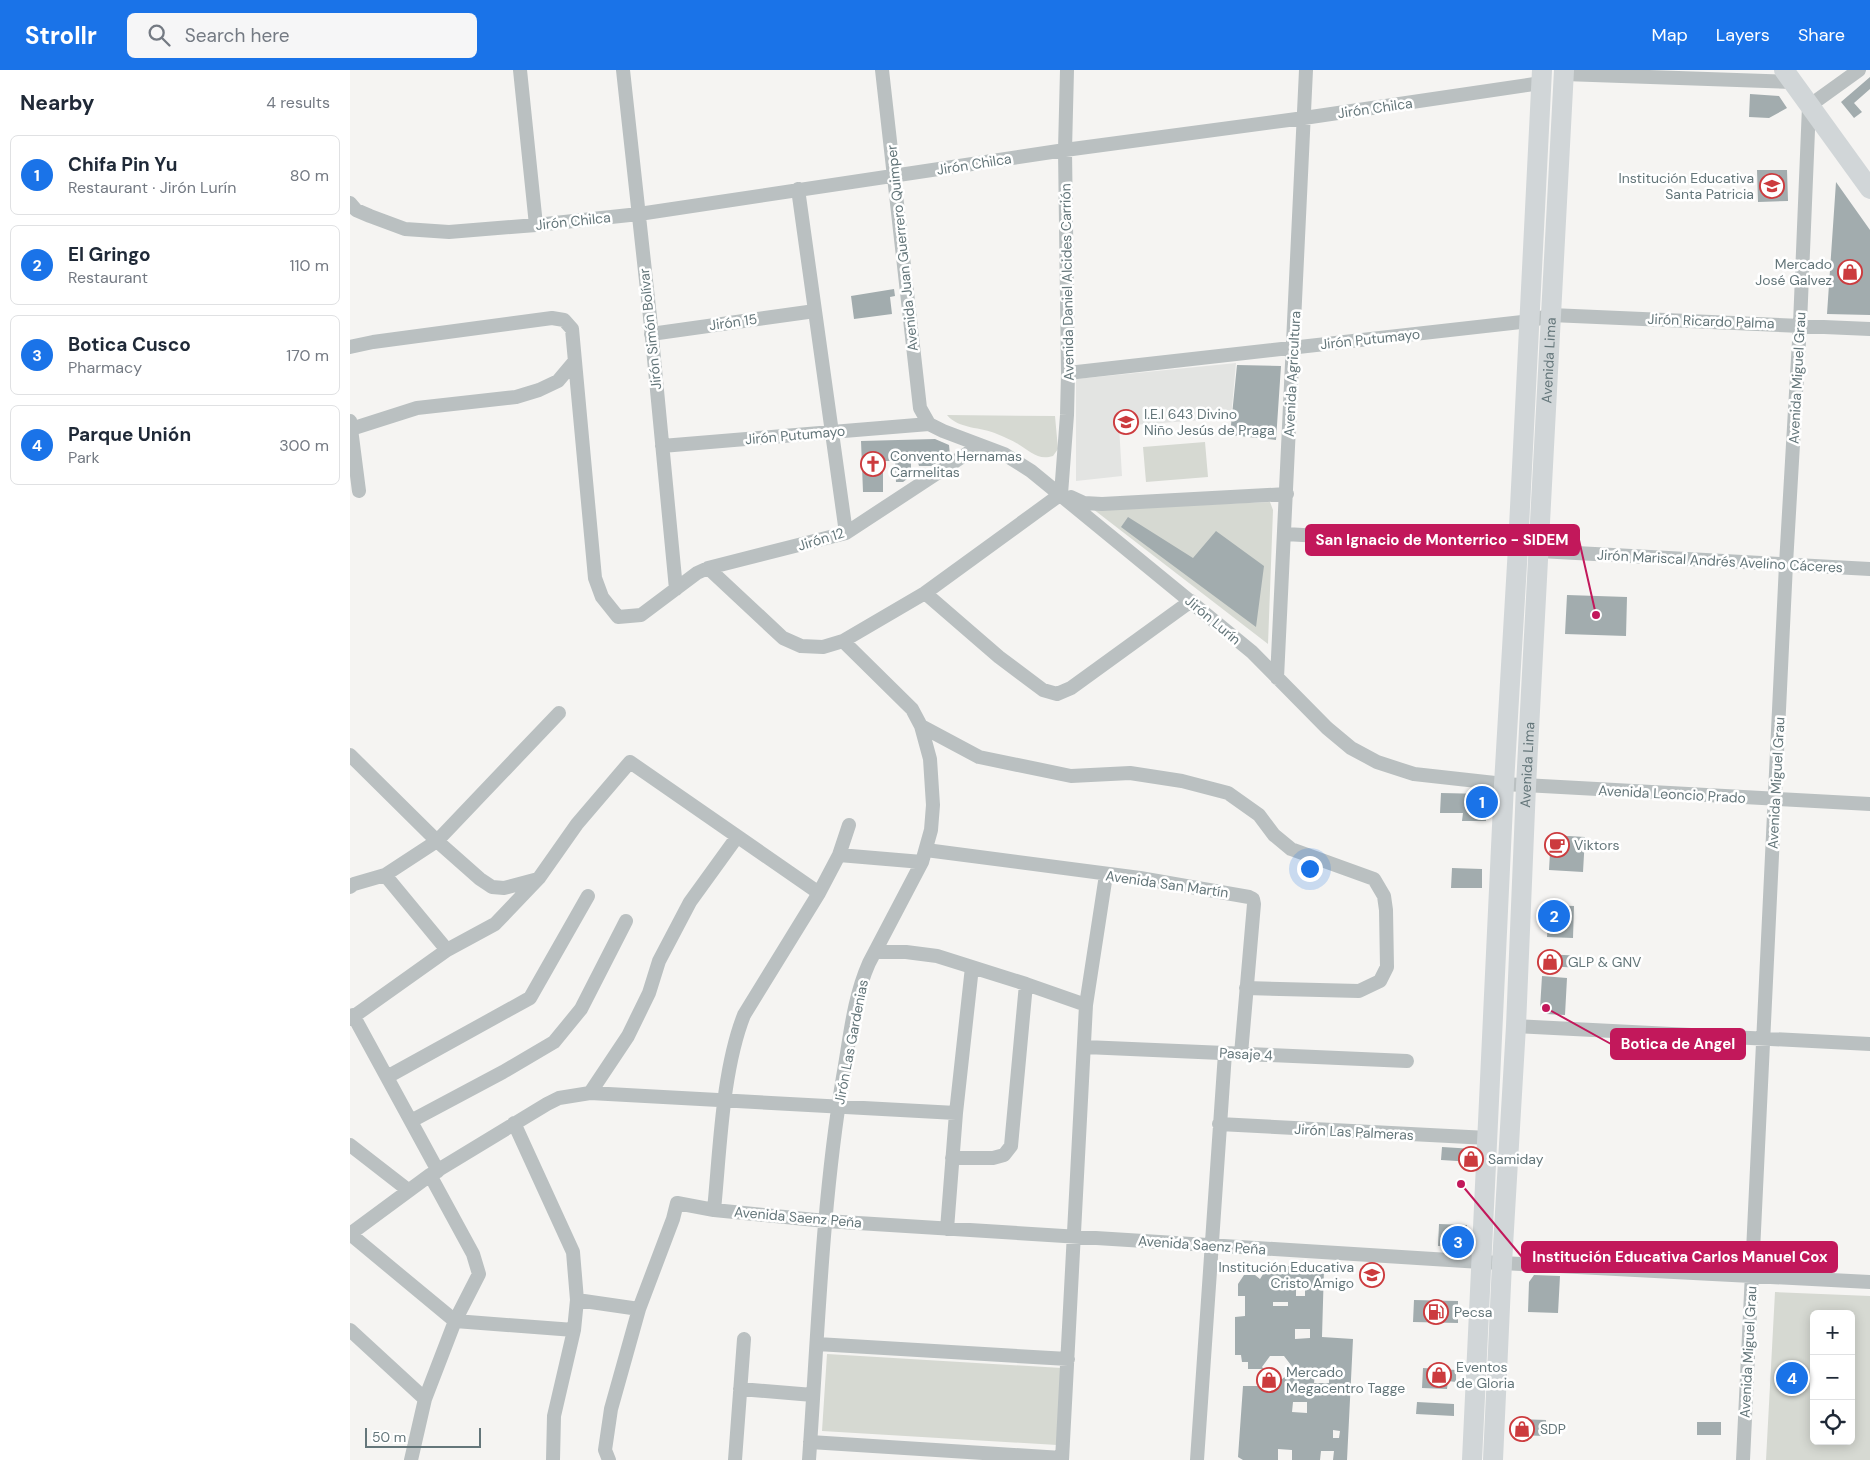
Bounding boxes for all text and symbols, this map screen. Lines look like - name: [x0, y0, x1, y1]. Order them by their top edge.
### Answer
- search box: [127, 13, 477, 58]
- text: Strollr: [25, 20, 97, 51]
- icon: search: [145, 21, 173, 49]
- text: Search here: [185, 23, 290, 48]
- text: Map: [1652, 23, 1688, 47]
- text: Layers: [1716, 23, 1770, 47]
- text: Share: [1798, 23, 1845, 47]
- text: Nearby: [20, 89, 94, 117]
- text: 4 results: [266, 92, 330, 113]
- street label: Jirón Chilca: [1336, 94, 1414, 122]
- street label: Avenida Juan Guerrero Quimper: [882, 144, 922, 352]
- street label: Jirón Chilca: [935, 149, 1013, 179]
- text: Chifa Pin Yu: [68, 152, 178, 177]
- text: 1: [34, 165, 40, 186]
- text: 80 m: [290, 165, 329, 186]
- place label: Institución Educativa Santa Patricia: [1619, 169, 1754, 203]
- school or university icon: Institución Educativa Santa Patricia: [1759, 173, 1785, 199]
- text: Restaurant · Jirón Lurín: [68, 177, 236, 198]
- street label: Avenida Daniel Alcides Carrión: [1056, 183, 1078, 381]
- street label: Jirón Chilca: [534, 208, 612, 234]
- text: El Gringo: [68, 242, 151, 267]
- text: 2: [32, 255, 42, 276]
- text: 110 m: [290, 255, 329, 276]
- place label: Mercado José Galvez: [1755, 255, 1832, 289]
- shop icon: Mercado José Galvez: [1837, 259, 1863, 285]
- text: Restaurant: [68, 267, 148, 288]
- street label: Jirón Simón Bolívar: [635, 267, 665, 391]
- street label: Jirón 15: [708, 310, 758, 334]
- street label: Jirón Ricardo Palma: [1647, 310, 1775, 332]
- street label: Avenida Agricultura: [1280, 311, 1304, 437]
- street label: Avenida Miguel Grau: [1785, 311, 1809, 445]
- street label: Avenida Lima: [1537, 317, 1560, 404]
- street label: Jirón Putumayo: [1319, 325, 1421, 353]
- text: Botica Cusco: [68, 332, 191, 357]
- text: 3: [32, 345, 42, 366]
- text: 170 m: [286, 345, 329, 366]
- text: Pharmacy: [68, 357, 142, 378]
- place label: I.E.I 643 Divino Niño Jesús de Praga: [1144, 405, 1275, 439]
- school or university icon: I.E.I 643 Divino Niño Jesús de Praga: [1113, 409, 1139, 435]
- text: Parque Unión: [68, 422, 191, 447]
- street label: Jirón Putumayo: [744, 422, 846, 448]
- text: 4: [32, 435, 42, 456]
- text: 300 m: [279, 435, 329, 456]
- text: Park: [68, 447, 100, 468]
- place label: Convento Hernamas Carmelitas: [890, 447, 1022, 481]
- church icon: Convento Hernamas Carmelitas: [860, 451, 886, 477]
- street label: Jirón 12: [796, 523, 846, 555]
- callout: San Ignacio de Monterrico - SIDEM: [1306, 525, 1579, 555]
- text: San Ignacio de Monterrico - SIDEM: [1315, 530, 1569, 550]
- street label: Jirón Mariscal Andrés Avelino Cáceres: [1597, 546, 1843, 576]
- street label: Jirón Lurín: [1182, 592, 1244, 648]
- street label: Avenida Miguel Grau: [1764, 716, 1788, 850]
- street label: Avenida Lima: [1516, 721, 1538, 808]
- street label: Avenida Leoncio Prado: [1598, 781, 1746, 807]
- pin: 1: [1466, 783, 1498, 821]
- cafe icon: Viktors: [1544, 832, 1570, 858]
- place label: Viktors: [1574, 836, 1620, 854]
- your location: [1297, 856, 1323, 882]
- street label: Avenida San Martín: [1104, 866, 1230, 902]
- pin: 2: [1538, 897, 1570, 935]
- shop icon: GLP & GNV: [1537, 949, 1563, 975]
- place label: GLP & GNV: [1568, 953, 1642, 971]
- street label: Jirón Las Gardenias: [830, 978, 872, 1106]
- callout: Botica de Angel: [1611, 1029, 1745, 1059]
- text: Botica de Angel: [1621, 1034, 1735, 1054]
- street label: Pasaje 4: [1219, 1044, 1274, 1064]
- street label: Jirón Las Palmeras: [1294, 1120, 1414, 1144]
- shop icon: Samiday: [1458, 1146, 1484, 1172]
- place label: Samiday: [1488, 1150, 1544, 1168]
- street label: Avenida Saenz Peña: [733, 1202, 863, 1232]
- pin: 3: [1442, 1223, 1474, 1261]
- street label: Avenida Saenz Peña: [1137, 1232, 1267, 1258]
- callout: Institución Educativa Carlos Manuel Cox: [1522, 1242, 1837, 1272]
- text: Institución Educativa Carlos Manuel Cox: [1532, 1247, 1828, 1267]
- place label: Institución Educativa Cristo Amigo: [1219, 1258, 1354, 1292]
- school or university icon: Institución Educativa Cristo Amigo: [1359, 1262, 1385, 1288]
- street label: Avenida Miguel Grau: [1736, 1285, 1760, 1419]
- fuel station icon: Pecsa: [1423, 1299, 1449, 1325]
- place label: Pecsa: [1454, 1303, 1492, 1321]
- map controls: [1810, 1310, 1855, 1445]
- button: +: [1810, 1310, 1855, 1355]
- button: −: [1810, 1355, 1855, 1400]
- place label: Eventos de Gloria: [1456, 1358, 1515, 1392]
- pin: 4: [1776, 1359, 1808, 1397]
- shop icon: Eventos de Gloria: [1426, 1362, 1452, 1388]
- place label: Mercado Megacentro Tagge: [1286, 1363, 1405, 1397]
- shop icon: Mercado Megacentro Tagge: [1256, 1367, 1282, 1393]
- button: locate: [1810, 1400, 1855, 1445]
- shop icon: SDP: [1509, 1416, 1535, 1442]
- place label: SDP: [1540, 1420, 1566, 1438]
- scale bar: [365, 1425, 481, 1448]
- text: 50 m: [372, 1428, 406, 1446]

